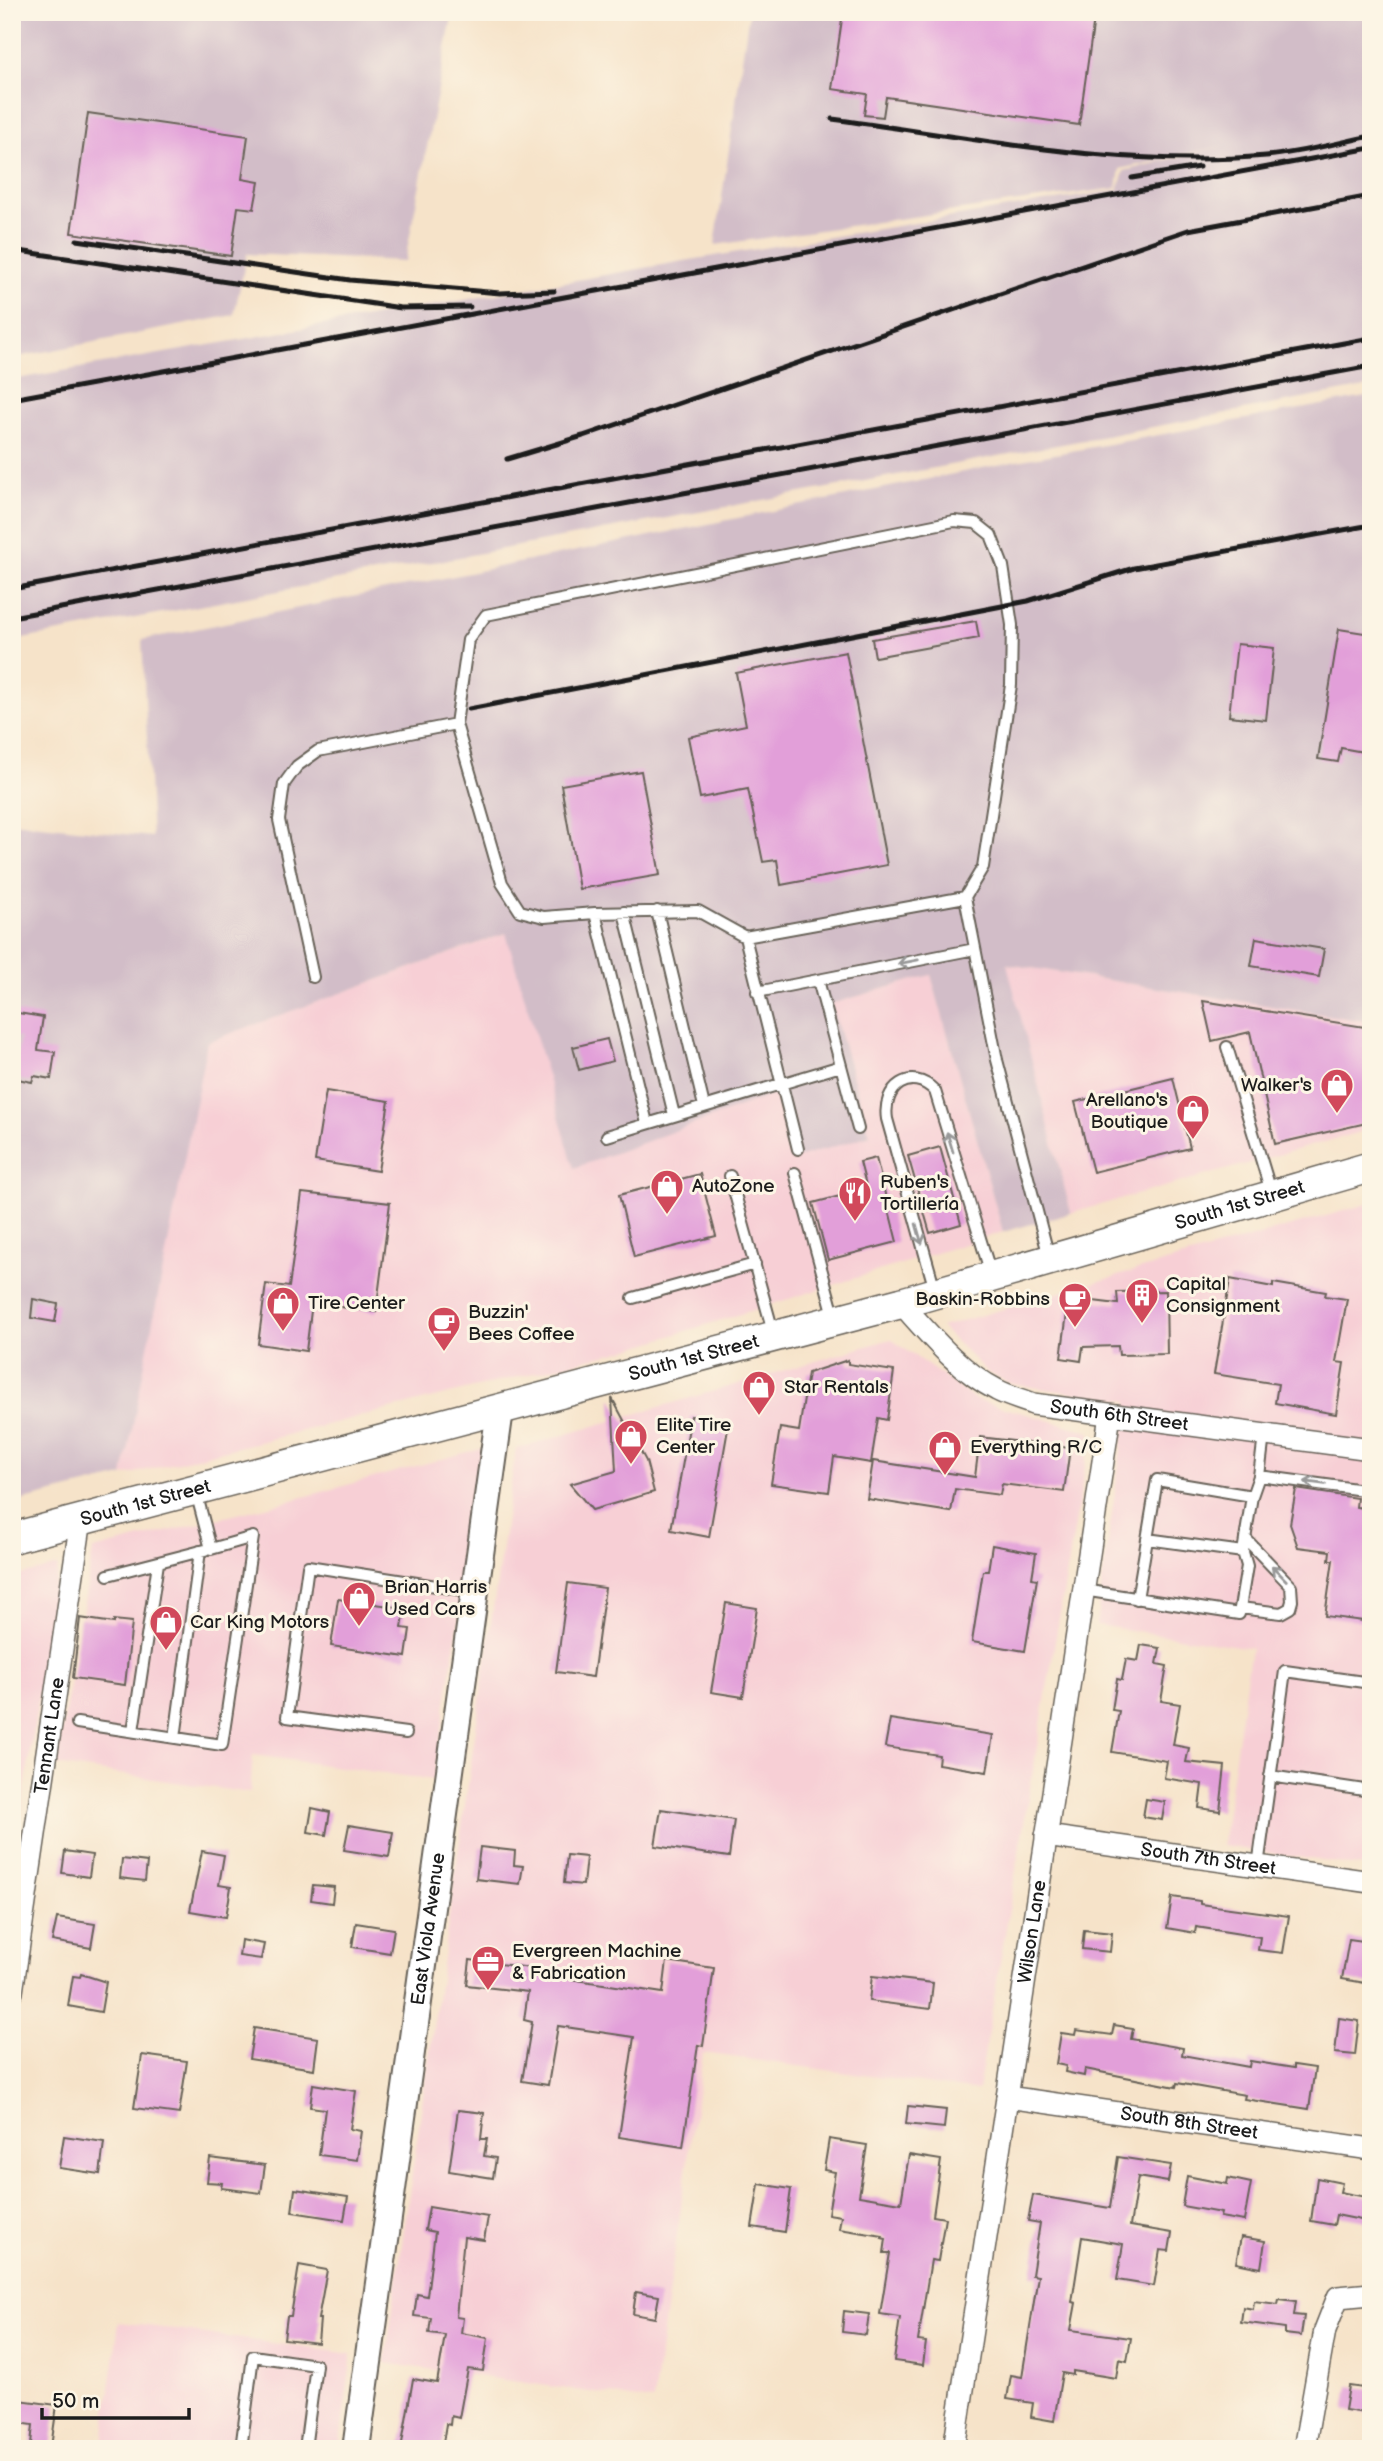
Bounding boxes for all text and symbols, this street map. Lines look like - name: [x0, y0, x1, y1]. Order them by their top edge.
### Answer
- one-way arrow: [897, 956, 920, 970]
- shop icon: Walker's: [1318, 1066, 1356, 1115]
- place label: Walker's: [1241, 1074, 1312, 1097]
- place label: Arellano's Boutique: [1086, 1089, 1168, 1134]
- shop icon: Arellano's Boutique: [1174, 1092, 1212, 1141]
- one-way arrow: [943, 1131, 956, 1153]
- shop icon: AutoZone: [648, 1167, 686, 1216]
- place label: Ruben's Tortillería: [880, 1171, 959, 1216]
- restaurant icon: Ruben's Tortillería: [836, 1174, 874, 1223]
- place label: AutoZone: [692, 1175, 774, 1198]
- street label: South 1st Street: [1172, 1175, 1307, 1235]
- one-way arrow: [913, 1222, 926, 1244]
- place label: Capital Consignment: [1166, 1273, 1280, 1318]
- building icon: Capital Consignment: [1123, 1276, 1161, 1325]
- cafe icon: Baskin-Robbins: [1056, 1280, 1094, 1329]
- shop icon: Tire Center: [264, 1284, 302, 1333]
- place label: Baskin-Robbins: [915, 1288, 1050, 1311]
- place label: Tire Center: [308, 1292, 406, 1315]
- place label: Buzzin' Bees Coffee: [468, 1301, 574, 1346]
- cafe icon: Buzzin' Bees Coffee: [425, 1304, 463, 1353]
- street label: South 1st Street: [626, 1330, 761, 1386]
- shop icon: Star Rentals: [740, 1368, 778, 1417]
- place label: Star Rentals: [784, 1376, 889, 1399]
- street label: South 6th Street: [1049, 1395, 1190, 1436]
- place label: Elite Tire Center: [656, 1414, 731, 1459]
- shop icon: Elite Tire Center: [612, 1417, 650, 1466]
- shop icon: Everything R/C: [926, 1428, 964, 1477]
- place label: Everything R/C: [970, 1436, 1102, 1459]
- street label: South 1st Street: [78, 1474, 213, 1531]
- one-way arrow: [1304, 1477, 1327, 1490]
- one-way arrow: [1271, 1565, 1288, 1582]
- place label: Brian Harris Used Cars: [384, 1576, 487, 1621]
- shop icon: Brian Harris Used Cars: [340, 1579, 378, 1628]
- shop icon: Car King Motors: [147, 1603, 185, 1652]
- place label: Car King Motors: [190, 1611, 329, 1634]
- street label: Tennant Lane: [30, 1676, 69, 1796]
- street label: South 7th Street: [1139, 1838, 1278, 1880]
- street label: East Viola Avenue: [406, 1851, 450, 2007]
- street label: Wilson Lane: [1013, 1879, 1051, 1985]
- place label: Evergreen Machine & Fabrication: [512, 1940, 681, 1985]
- office icon: Evergreen Machine & Fabrication: [469, 1943, 507, 1992]
- street label: South 8th Street: [1119, 2102, 1260, 2144]
- scale bar: [42, 2377, 189, 2421]
- text: 50 m: [52, 2389, 99, 2414]

